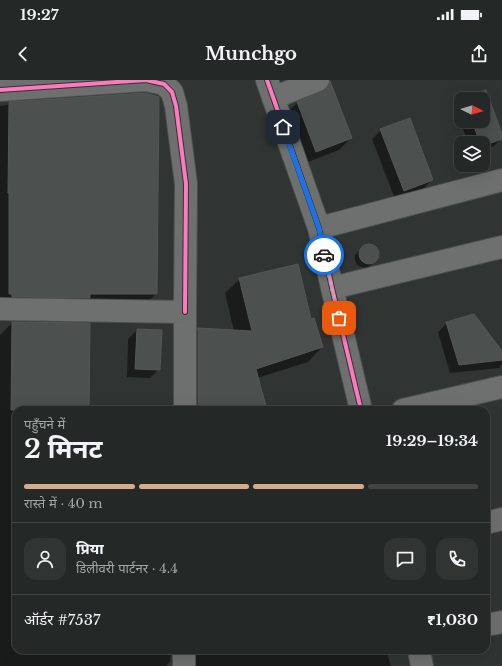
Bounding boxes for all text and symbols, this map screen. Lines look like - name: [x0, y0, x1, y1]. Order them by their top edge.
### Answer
- text: 19:27: [20, 5, 58, 24]
- icon: back: [12, 43, 34, 65]
- text: Munchgo: [205, 43, 297, 65]
- icon: share: [468, 43, 490, 65]
- north arrow: [454, 92, 490, 128]
- map controls: [454, 92, 490, 172]
- pin: [266, 110, 300, 144]
- icon: home: [272, 116, 294, 138]
- button: layers: [454, 136, 490, 172]
- courier: [304, 235, 344, 275]
- icon: car: [313, 244, 335, 266]
- pin: [322, 301, 356, 335]
- icon: bag: [328, 307, 350, 329]
- text: पहुँचने में: [24, 416, 65, 433]
- text: 19:29–19:34: [386, 431, 478, 450]
- text: 2 मिनट: [24, 433, 102, 465]
- text: रास्ते में · 40 m: [24, 495, 102, 512]
- button: person: [24, 538, 66, 580]
- button: chat: [384, 538, 426, 580]
- button: phone: [436, 538, 478, 580]
- text: प्रिया: [76, 539, 104, 558]
- text: डिलीवरी पार्टनर · 4.4: [76, 560, 178, 577]
- text: ऑर्डर #7537: [24, 610, 100, 629]
- text: ₹1,030: [427, 610, 478, 629]

